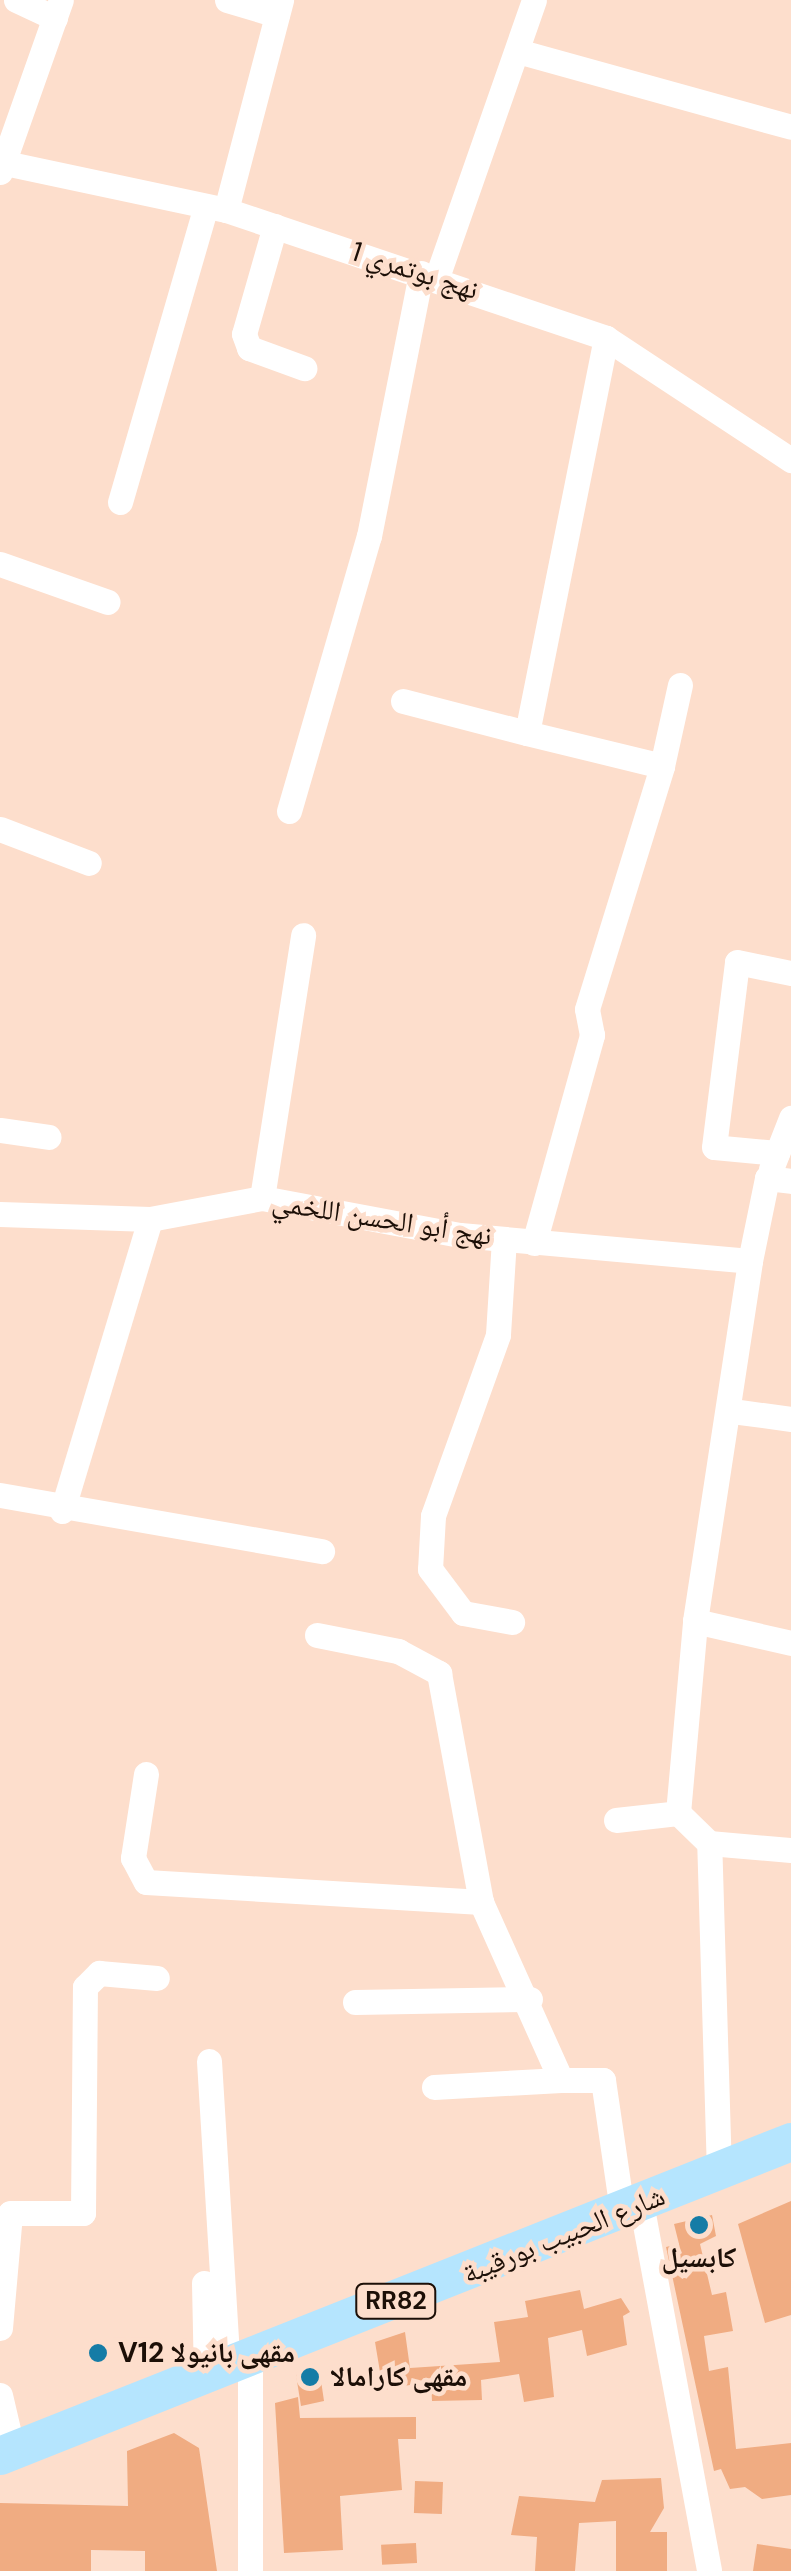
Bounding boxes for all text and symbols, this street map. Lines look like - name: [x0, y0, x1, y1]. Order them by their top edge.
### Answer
- street label: نهج بوتمري 1: [347, 235, 483, 307]
- street label: نهج أبو الحسن اللخمي: [270, 1185, 494, 1253]
- street label: شارع الحبيب بورقيبة: [458, 2179, 670, 2291]
- marker: كابسيل: [688, 2214, 710, 2236]
- place label: كابسيل: [661, 2241, 737, 2275]
- road number: RR82: [354, 2281, 438, 2321]
- place label: V12 مقهى بانيولا: [118, 2336, 295, 2370]
- marker: V12 مقهى بانيولا: [87, 2342, 109, 2364]
- place label: مقهى كارامالا: [330, 2360, 467, 2394]
- marker: مقهى كارامالا: [299, 2366, 321, 2388]

